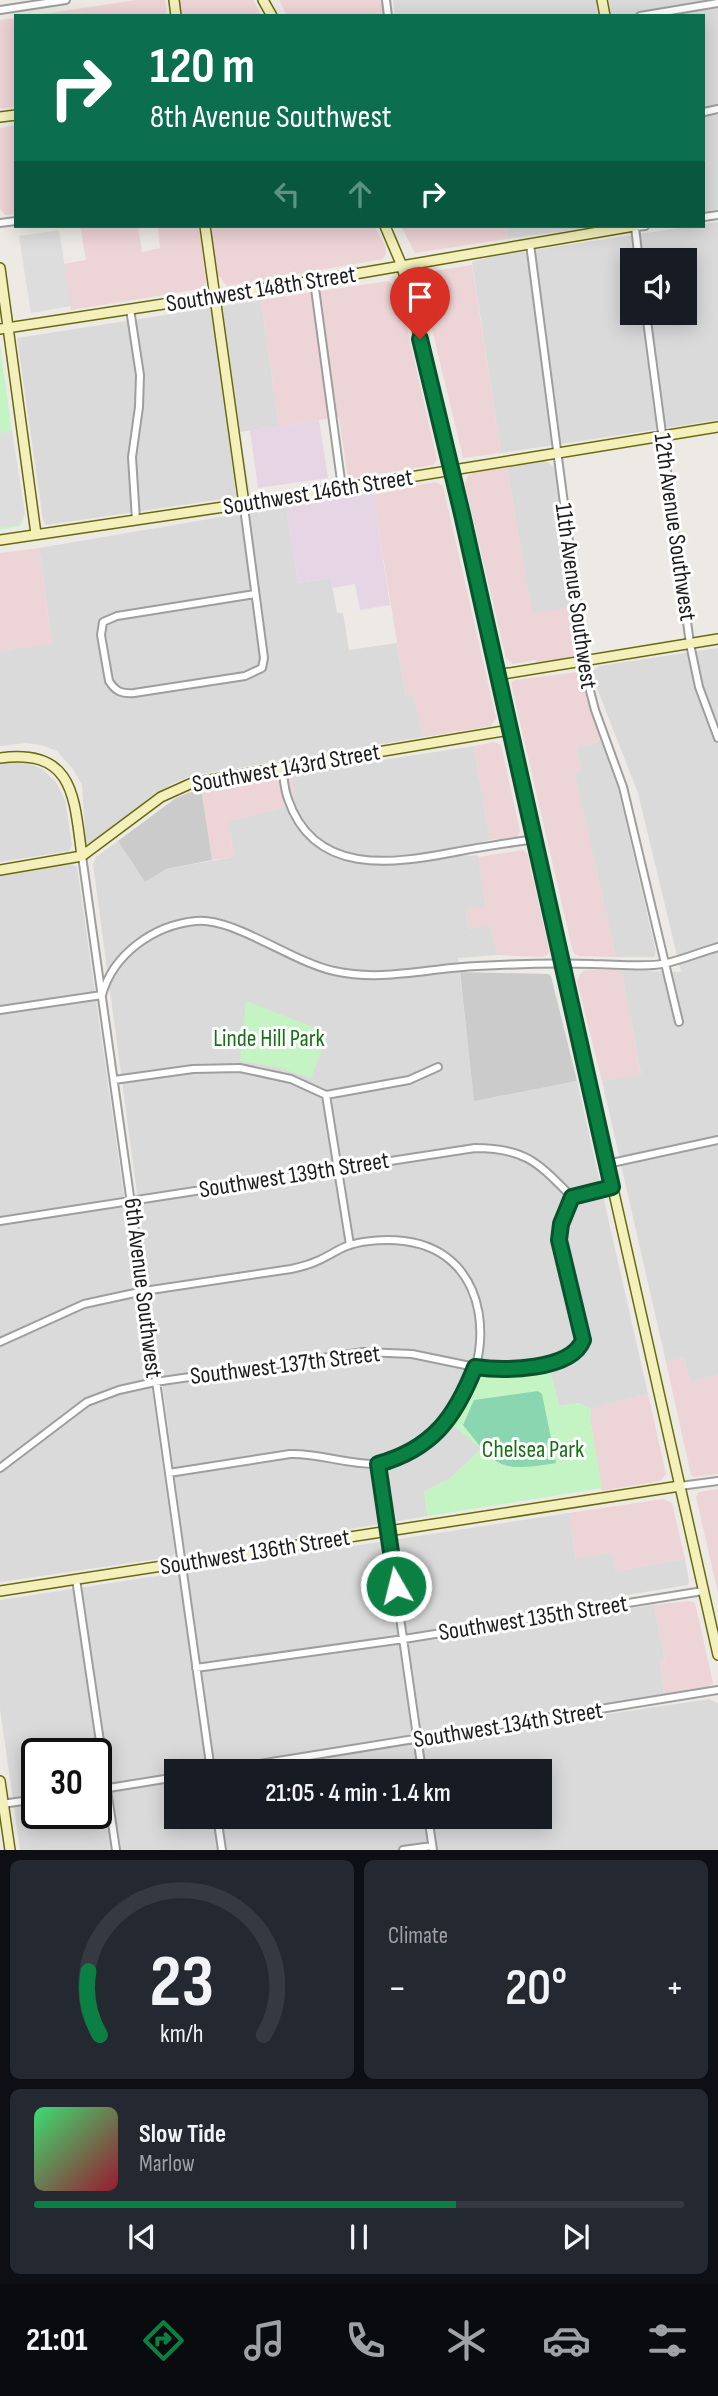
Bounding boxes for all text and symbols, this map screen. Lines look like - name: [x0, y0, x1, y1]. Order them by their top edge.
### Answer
- text: 120 m: [150, 38, 255, 97]
- icon: right: [35, 42, 126, 133]
- text: 8th Avenue Southwest: [150, 98, 392, 137]
- icon: left: [268, 175, 306, 213]
- icon: ahead: [341, 175, 379, 213]
- icon: right: [414, 175, 452, 213]
- map controls: [620, 248, 697, 325]
- button: sound: [620, 248, 697, 325]
- street label: Southwest 148th Street: [164, 260, 358, 318]
- pin: [390, 267, 450, 339]
- icon: arrive: [401, 278, 439, 316]
- street label: 12th Avenue Southwest: [647, 431, 703, 623]
- street label: Southwest 146th Street: [221, 463, 415, 521]
- street label: 11th Avenue Southwest: [549, 501, 603, 691]
- street label: Southwest 143rd Street: [190, 737, 382, 799]
- park label: Linde Hill Park: [213, 1024, 325, 1053]
- street label: Southwest 139th Street: [197, 1146, 391, 1204]
- street label: 6th Avenue Southwest: [118, 1196, 168, 1380]
- street label: Southwest 137th Street: [188, 1339, 382, 1391]
- park label: Chelsea Park: [482, 1435, 584, 1464]
- street label: Southwest 136th Street: [158, 1523, 352, 1581]
- position arrow: [359, 1549, 433, 1623]
- street label: Southwest 135th Street: [437, 1589, 629, 1647]
- street label: Southwest 134th Street: [411, 1696, 605, 1754]
- speed limit sign: 30: [21, 1738, 112, 1829]
- text: 21:05 · 4 min · 1.4 km: [265, 1778, 451, 1809]
- text: Climate: [388, 1922, 448, 1950]
- text: 23: [150, 1940, 214, 2028]
- text: 20°: [505, 1957, 567, 2020]
- text: −: [388, 1966, 407, 2011]
- text: +: [665, 1966, 684, 2011]
- text: km/h: [160, 2019, 204, 2050]
- text: Slow Tide: [139, 2119, 226, 2150]
- text: Marlow: [139, 2150, 195, 2178]
- icon: previous: [123, 2218, 161, 2256]
- icon: pause: [340, 2218, 378, 2256]
- icon: next: [557, 2218, 595, 2256]
- icon: directions: [139, 2316, 188, 2365]
- icon: music: [240, 2316, 289, 2365]
- icon: phone: [341, 2316, 390, 2365]
- icon: climate: [442, 2316, 491, 2365]
- icon: car: [542, 2316, 591, 2365]
- icon: filters: [643, 2316, 692, 2365]
- text: 21:01: [26, 2321, 87, 2360]

